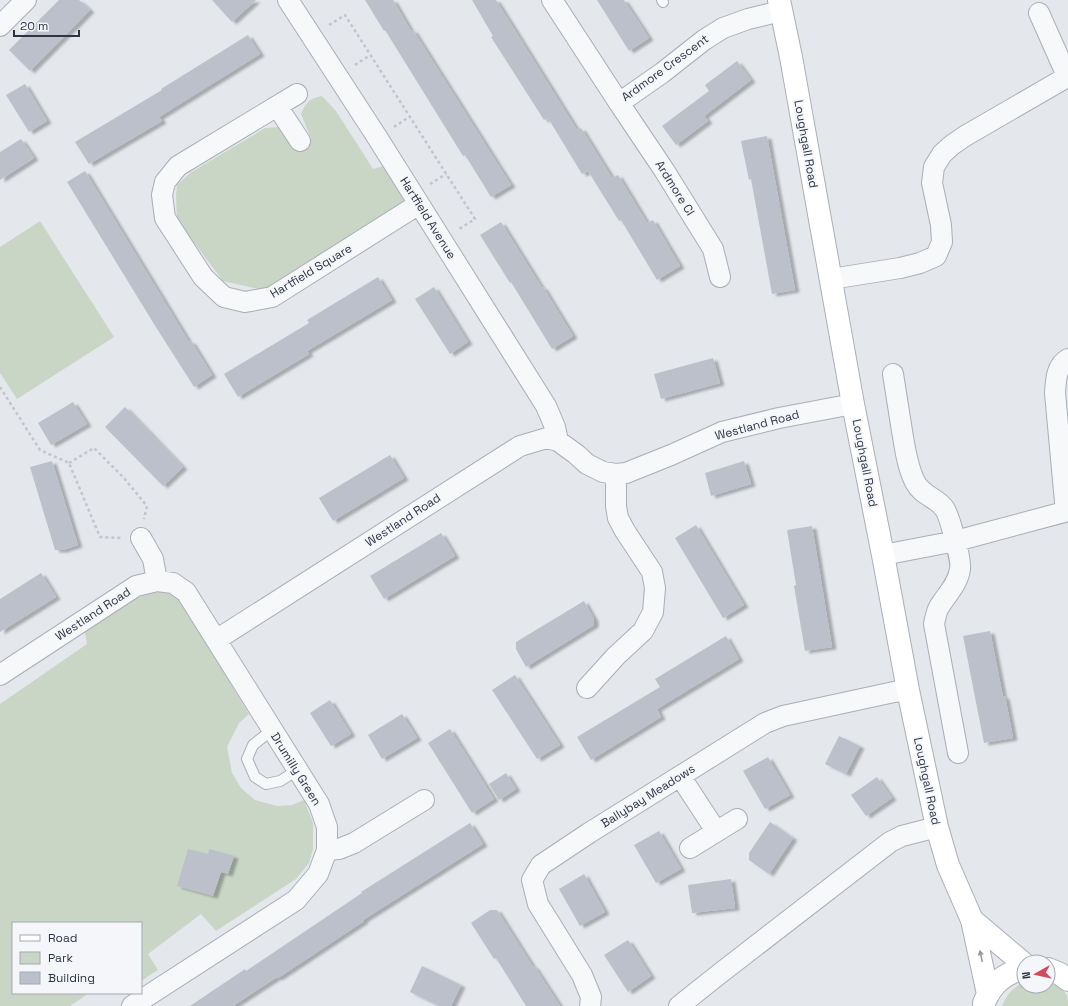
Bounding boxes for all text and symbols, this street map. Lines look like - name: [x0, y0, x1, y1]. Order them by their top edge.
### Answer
- scale bar: [14, 12, 79, 38]
- text: 20 m: [20, 18, 48, 34]
- street label: Ardmore Crescent: [618, 31, 712, 105]
- street label: Loughgall Road: [790, 99, 822, 189]
- street label: Ardmore Cl: [652, 157, 698, 219]
- street label: Hartfield Avenue: [396, 174, 460, 262]
- street label: Hartfield Square: [267, 240, 355, 302]
- street label: Westland Road: [713, 406, 801, 444]
- street label: Loughgall Road: [849, 418, 881, 508]
- street label: Westland Road: [362, 490, 444, 550]
- street label: Westland Road: [52, 584, 134, 644]
- street label: Drumilly Green: [267, 729, 325, 809]
- street label: Loughgall Road: [910, 736, 944, 826]
- street label: Ballybay Meadows: [598, 761, 698, 831]
- legend: [12, 922, 142, 994]
- text: Road: [48, 930, 77, 946]
- text: Park: [48, 950, 73, 966]
- one-way arrow: [977, 950, 983, 963]
- north arrow: [1016, 954, 1056, 994]
- text: Building: [48, 970, 95, 986]
- text: N: [1019, 971, 1034, 980]

